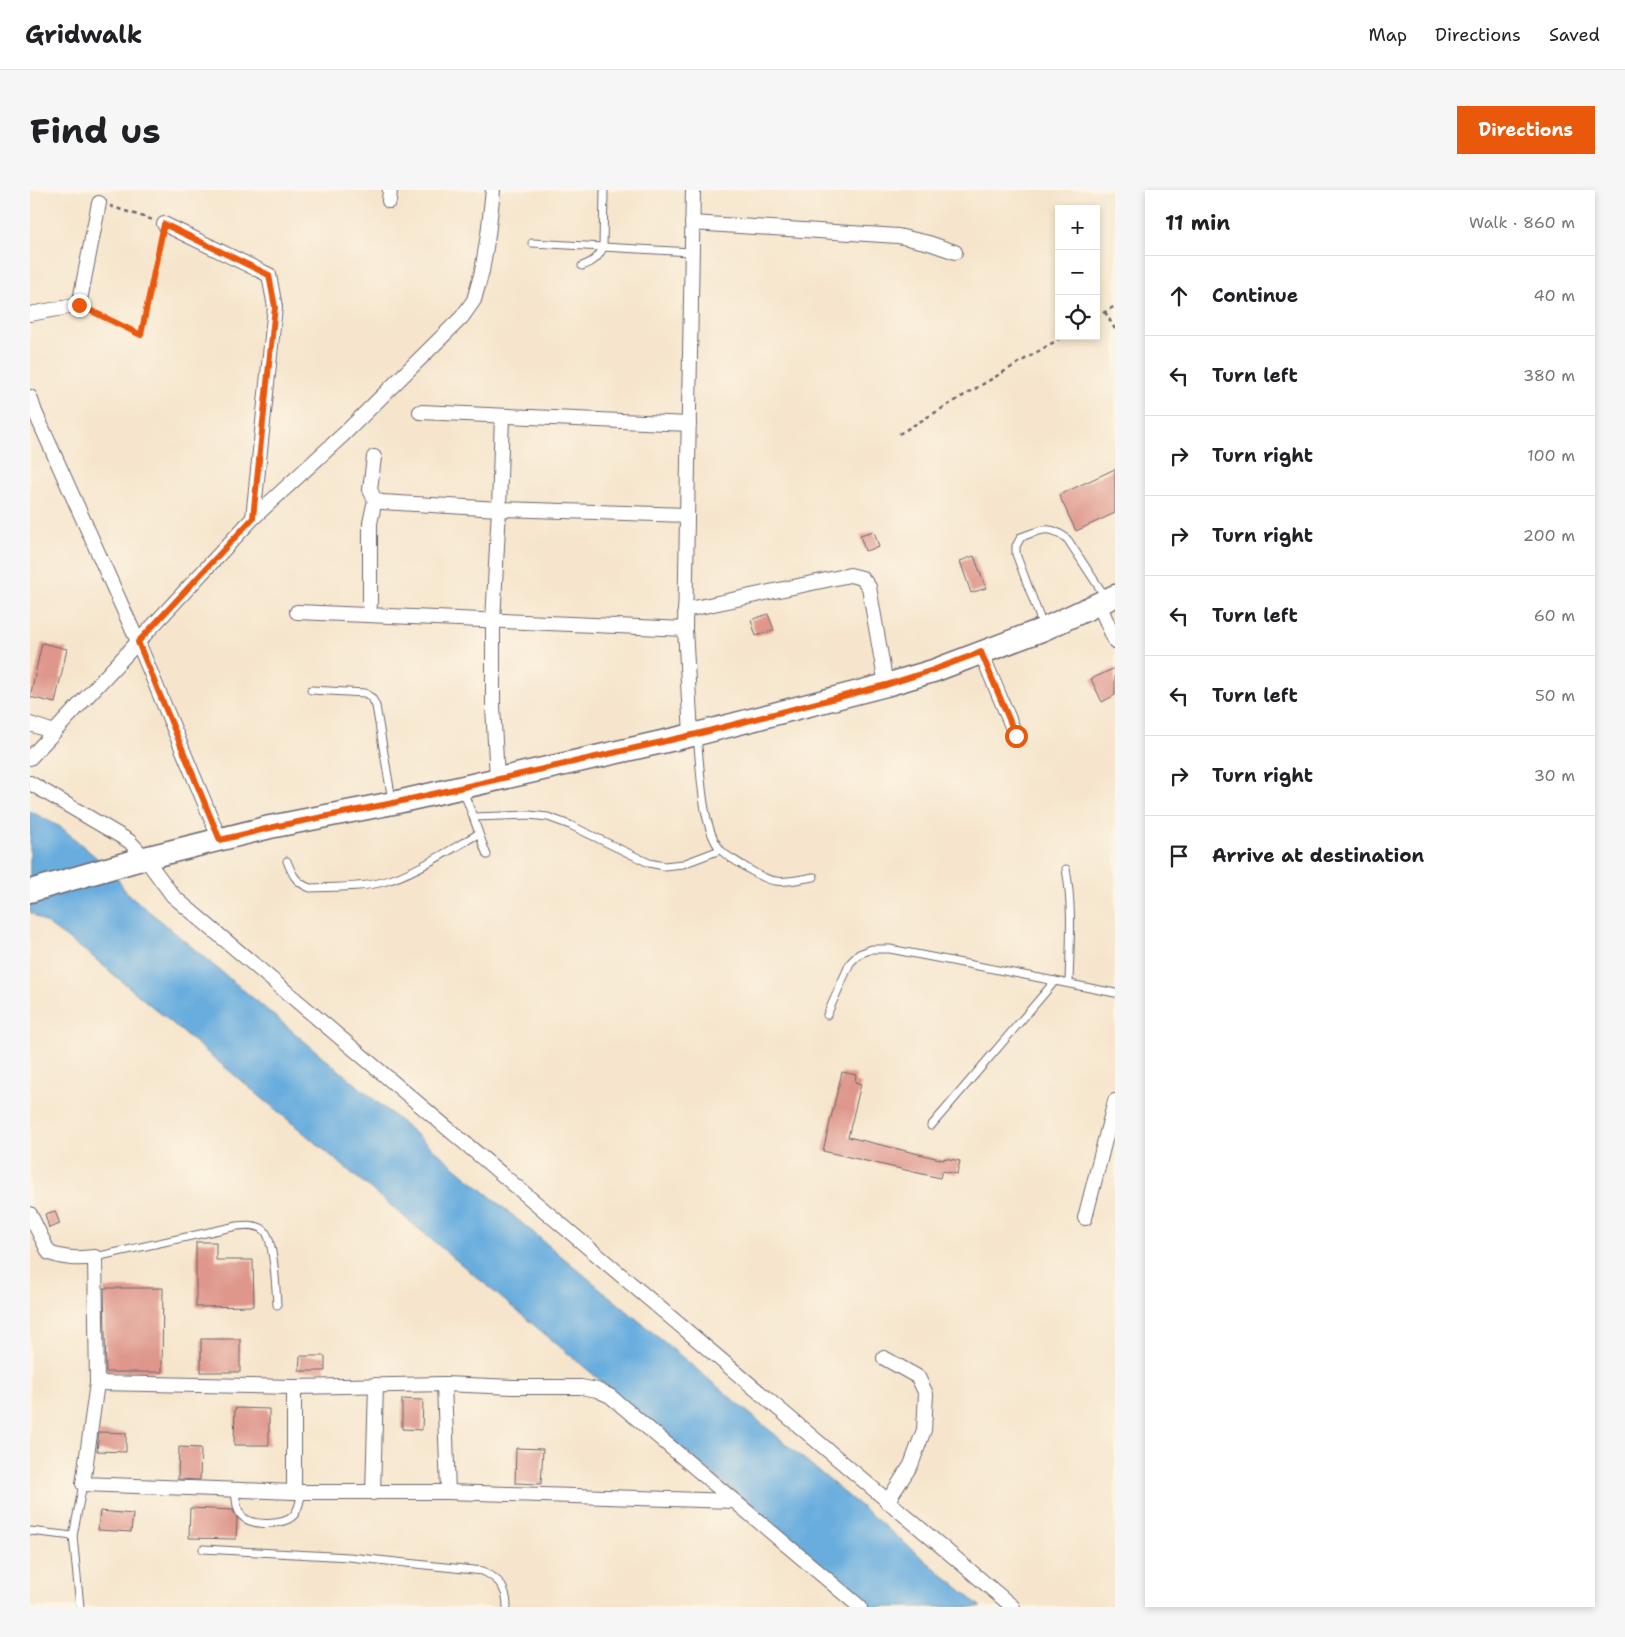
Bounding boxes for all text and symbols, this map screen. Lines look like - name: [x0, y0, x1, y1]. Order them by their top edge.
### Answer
- text: Gridwalk: [25, 19, 142, 51]
- text: Map: [1369, 23, 1407, 47]
- text: Directions: [1435, 23, 1521, 47]
- text: Saved: [1549, 23, 1600, 47]
- button: Directions: [1457, 106, 1595, 154]
- text: Find us: [30, 107, 161, 154]
- map controls: [1055, 205, 1100, 340]
- button: +: [1055, 205, 1100, 250]
- text: 11 min: [1165, 209, 1230, 237]
- text: Walk · 860 m: [1469, 212, 1575, 233]
- button: −: [1055, 250, 1100, 295]
- icon: ahead: [1165, 282, 1193, 310]
- text: Continue: [1212, 283, 1298, 308]
- text: 40 m: [1533, 285, 1575, 306]
- route end: [68, 294, 91, 317]
- button: locate: [1055, 295, 1100, 340]
- icon: left: [1165, 362, 1193, 390]
- text: Turn left: [1212, 363, 1298, 388]
- text: 380 m: [1523, 365, 1575, 386]
- icon: right: [1165, 442, 1193, 470]
- text: Turn right: [1212, 443, 1313, 468]
- text: 100 m: [1527, 445, 1575, 466]
- icon: right: [1165, 522, 1193, 550]
- text: Turn right: [1212, 523, 1313, 548]
- text: 200 m: [1523, 525, 1575, 546]
- icon: left: [1165, 602, 1193, 630]
- text: Turn left: [1212, 603, 1298, 628]
- text: 60 m: [1534, 605, 1575, 626]
- icon: left: [1165, 682, 1193, 710]
- text: Turn left: [1212, 683, 1298, 708]
- text: 50 m: [1535, 685, 1575, 706]
- route start: [1005, 725, 1028, 748]
- icon: right: [1165, 762, 1193, 790]
- text: Turn right: [1212, 763, 1313, 788]
- text: 30 m: [1534, 765, 1575, 786]
- icon: arrive: [1165, 842, 1193, 870]
- text: Arrive at destination: [1212, 843, 1424, 868]

